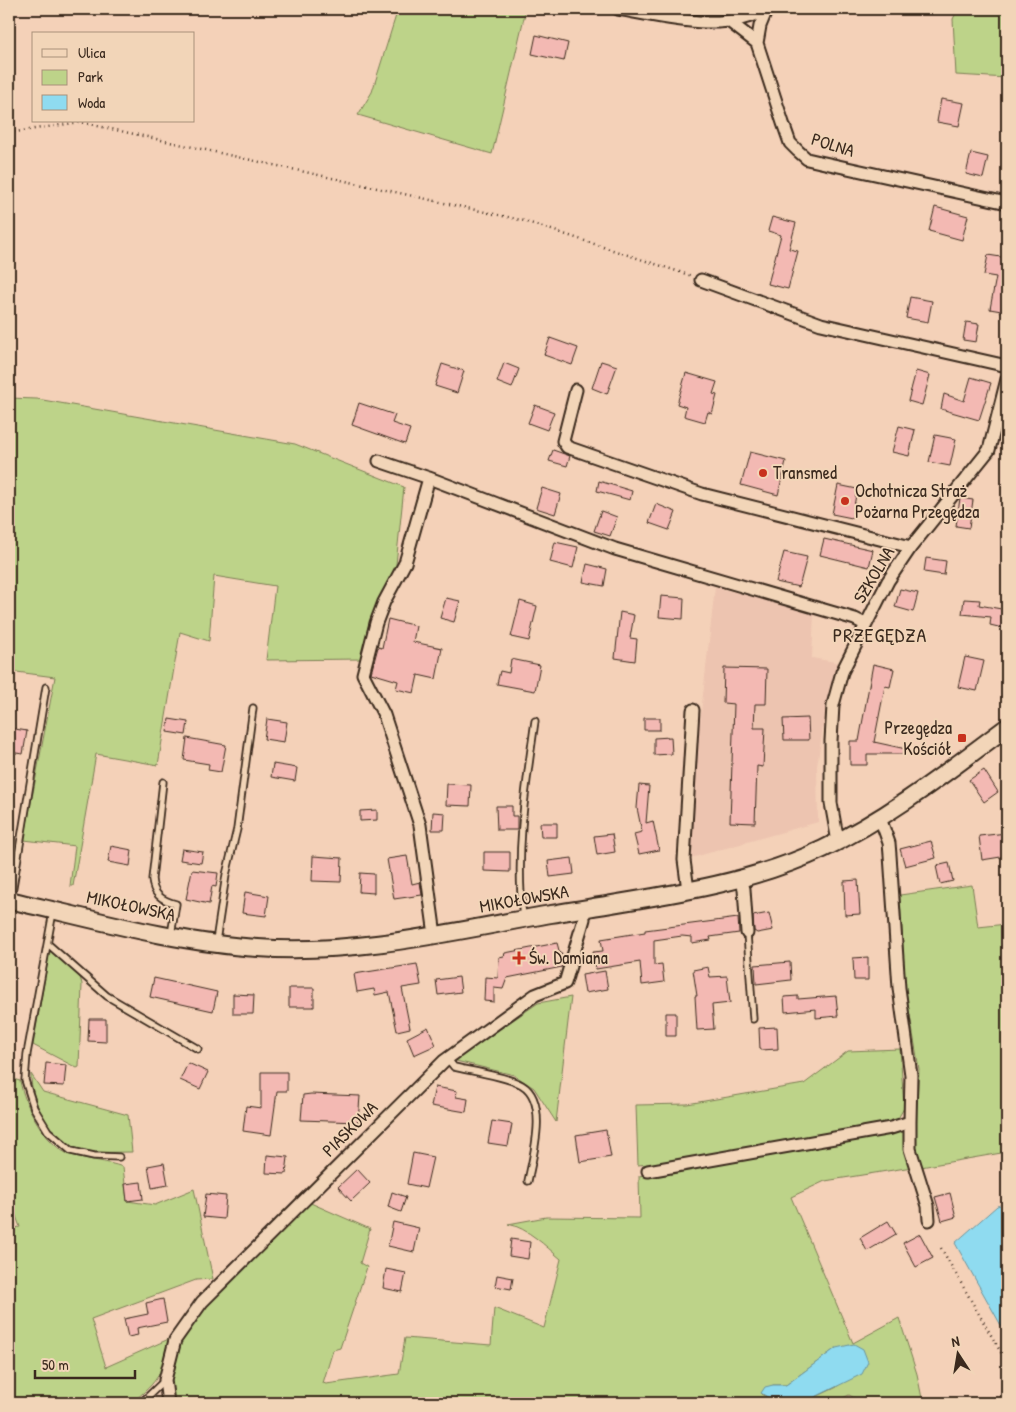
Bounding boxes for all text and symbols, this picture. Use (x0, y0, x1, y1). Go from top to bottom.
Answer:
legend (32, 32, 195, 122)
text: Ulica (78, 42, 105, 63)
text: Park (78, 66, 103, 87)
text: Woda (78, 92, 105, 113)
street label: POLNA (809, 126, 858, 163)
place label: Transmed (773, 460, 837, 485)
marker: Transmed (757, 467, 769, 479)
place label: Ochotnicza Straż Pożarna Przegędza (855, 478, 979, 524)
marker: Ochotnicza Straż Pożarna Przegędza (839, 495, 851, 507)
street label: SZKOLNA (847, 542, 900, 608)
district label: PRZEGĘDZA (833, 621, 927, 648)
place label: Przegędza Kościół (885, 715, 952, 761)
marker: Przegędza Kościół (956, 732, 968, 744)
street label: MIKOŁOWSKA (477, 878, 571, 919)
street label: MIKOŁOWSKA (84, 884, 178, 927)
place label: Św. Damiana (529, 945, 608, 970)
marker: Św. Damiana (513, 952, 525, 964)
street label: PIASKOWA (316, 1095, 383, 1162)
north arrow (934, 1330, 984, 1380)
text: N (950, 1331, 961, 1351)
scale bar (35, 1347, 135, 1379)
text: 50 m (42, 1354, 69, 1375)

